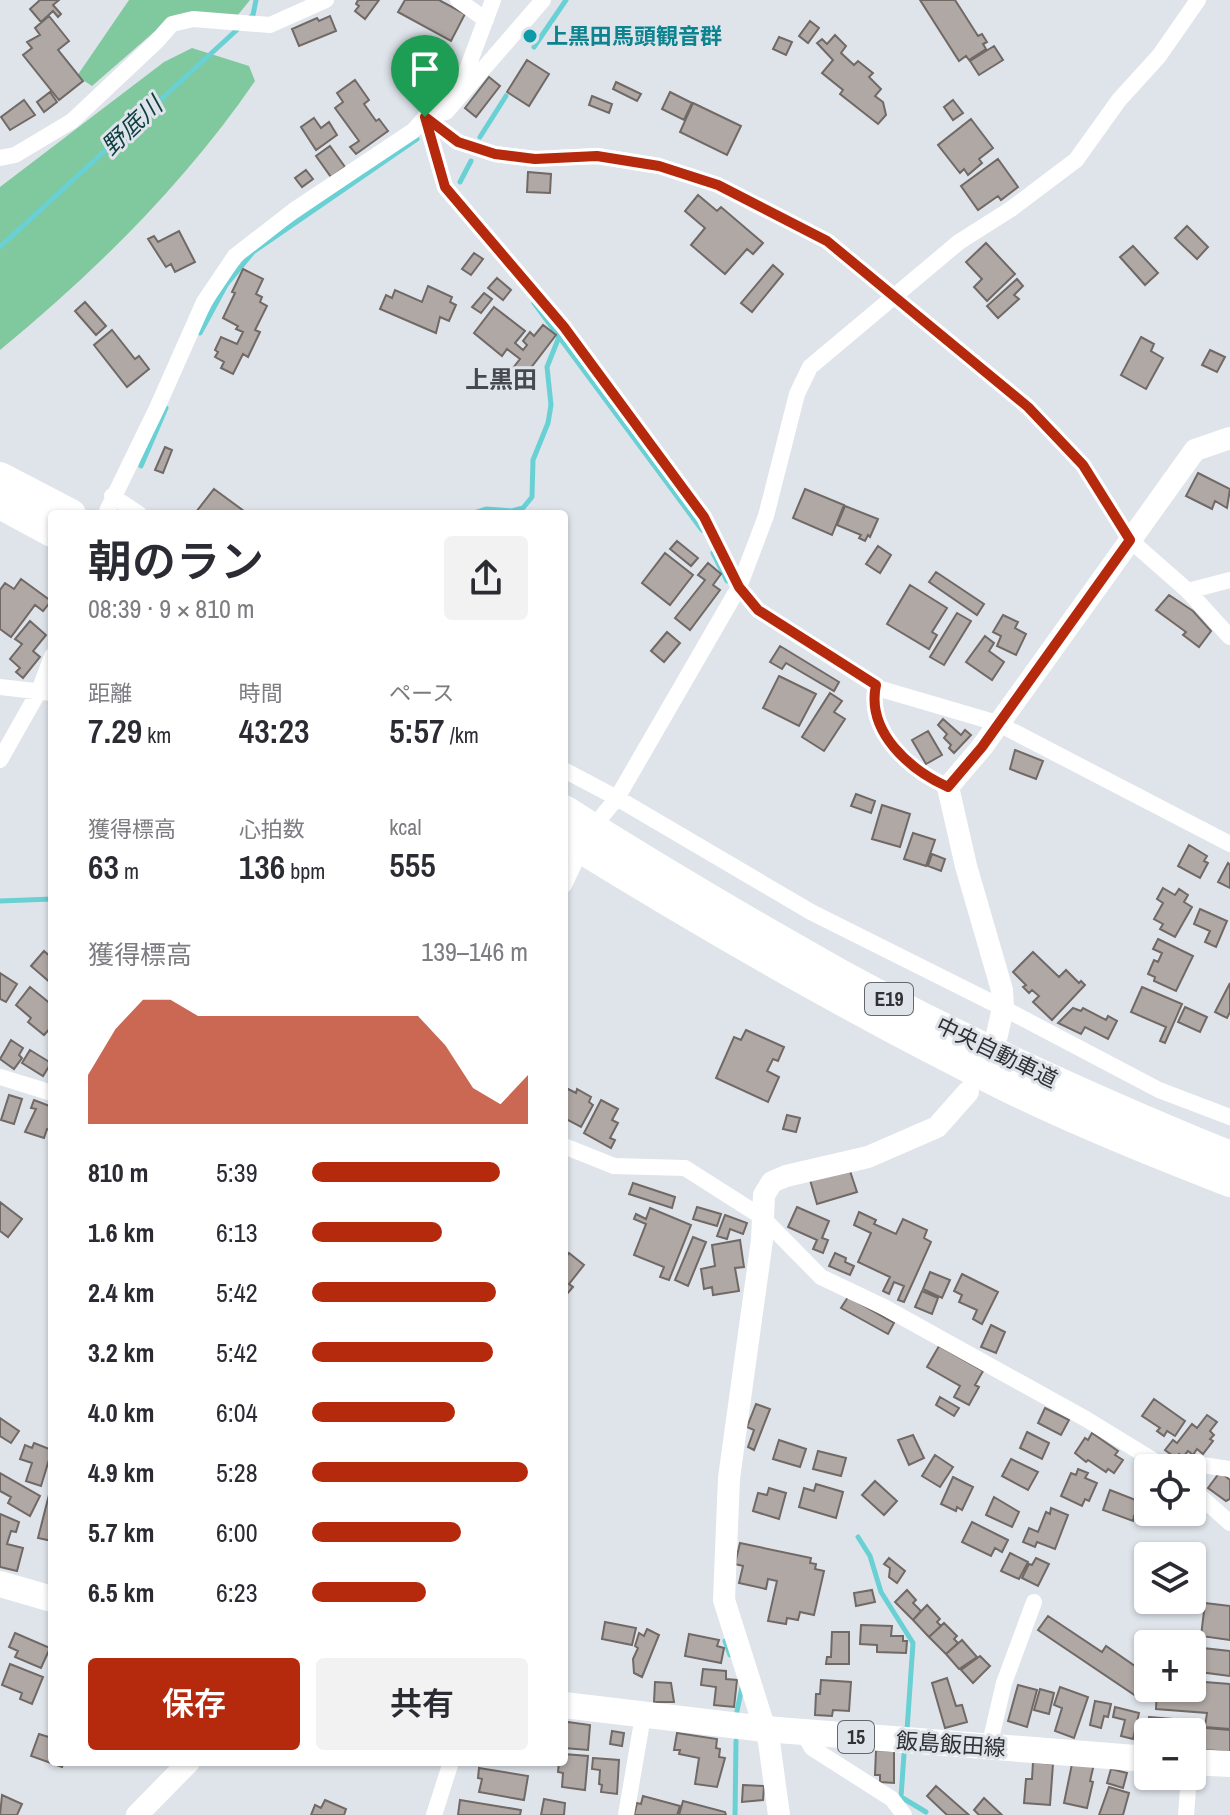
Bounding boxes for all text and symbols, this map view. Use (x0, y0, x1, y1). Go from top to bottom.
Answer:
place label: 上黒田馬頭観音群 (546, 21, 722, 51)
marker: 上黒田馬頭観音群 (521, 27, 539, 45)
pin (391, 35, 459, 117)
icon: arrive (403, 47, 447, 91)
water label: 野底川 (94, 87, 171, 162)
district label: 上黒田 (465, 363, 537, 395)
text: 朝のラン (88, 531, 264, 591)
button: share (444, 536, 528, 620)
text: 08:39 · 9 × 810 m (88, 591, 255, 626)
text: 距離 (88, 678, 132, 708)
text: 時間 (239, 678, 283, 708)
text: ペース (389, 678, 454, 708)
text: 7.29 (88, 708, 142, 754)
text: 43:23 (239, 708, 309, 754)
text: 5:57 (389, 708, 445, 754)
text: km (142, 720, 171, 750)
text: /km (445, 720, 479, 750)
text: kcal (389, 812, 421, 842)
text: 獲得標高 (88, 814, 176, 844)
text: 心拍数 (239, 814, 305, 844)
text: 555 (389, 842, 436, 888)
text: 63 (88, 844, 119, 890)
text: 136 (239, 844, 285, 890)
text: m (119, 856, 139, 886)
text: bpm (285, 856, 325, 886)
text: 139–146 m (421, 934, 528, 969)
text: 獲得標高 (88, 937, 192, 972)
road number: E19 (865, 983, 913, 1015)
street label: 中央自動車道 (931, 1010, 1063, 1094)
text: 810 m (88, 1155, 148, 1190)
text: 5:39 (216, 1155, 258, 1190)
text: 1.6 km (88, 1215, 154, 1250)
text: 6:13 (216, 1215, 258, 1250)
text: 2.4 km (88, 1275, 154, 1310)
text: 5:42 (216, 1275, 258, 1310)
text: 3.2 km (88, 1335, 154, 1370)
text: 5:42 (216, 1335, 258, 1370)
text: 4.0 km (88, 1395, 154, 1430)
text: 6:04 (216, 1395, 258, 1430)
map controls (1134, 1454, 1206, 1790)
button: locate (1134, 1454, 1206, 1526)
text: 4.9 km (88, 1455, 154, 1490)
text: 5:28 (216, 1455, 258, 1490)
text: 5.7 km (88, 1515, 154, 1550)
text: 6:00 (216, 1515, 258, 1550)
button: layers (1134, 1542, 1206, 1614)
text: 6.5 km (88, 1575, 154, 1610)
text: 6:23 (216, 1575, 258, 1610)
button: + (1134, 1630, 1206, 1702)
button: 保存 (88, 1658, 300, 1750)
button: 共有 (316, 1658, 528, 1750)
button: − (1134, 1718, 1206, 1790)
road number: 15 (838, 1721, 874, 1753)
street label: 飯島飯田線 (895, 1725, 1007, 1763)

